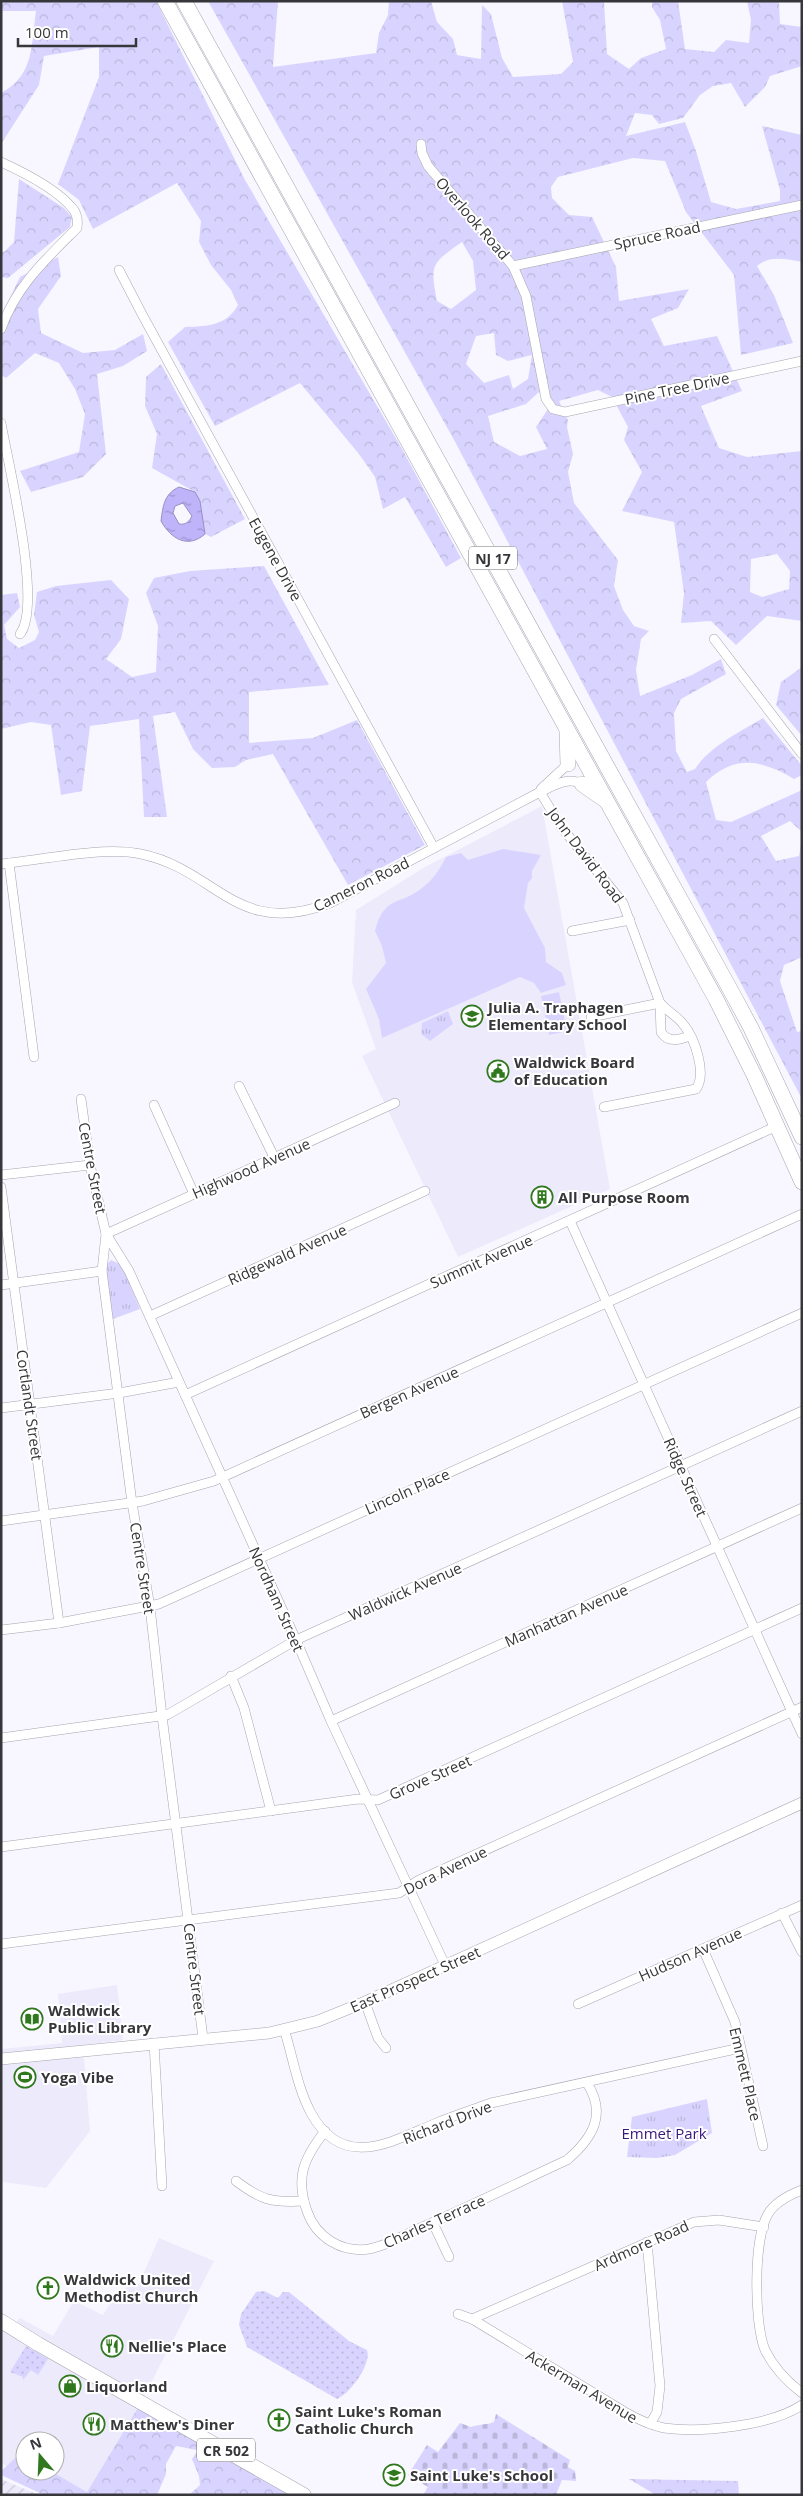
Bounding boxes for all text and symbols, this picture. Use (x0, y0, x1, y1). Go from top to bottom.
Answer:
scale bar (18, 15, 135, 47)
text: 100 m (25, 22, 69, 42)
street label: Overlook Road (432, 173, 514, 263)
street label: Spruce Road (612, 216, 702, 254)
street label: Pine Tree Drive (623, 367, 731, 409)
street label: Eugene Drive (245, 514, 307, 604)
road number: NJ 17 (469, 546, 517, 570)
street label: John David Road (542, 802, 629, 907)
street label: Cameron Road (310, 852, 412, 916)
place label: Julia A. Traphagen Elementary School (486, 997, 627, 1034)
school or university icon: Julia A. Traphagen Elementary School (460, 1004, 484, 1028)
place label: Waldwick Board of Education (514, 1052, 635, 1089)
public building icon: Waldwick Board of Education (486, 1059, 510, 1083)
street label: Centre Street (74, 1121, 112, 1215)
street label: Highwood Avenue (189, 1133, 313, 1203)
building icon: All Purpose Room (530, 1185, 554, 1209)
place label: All Purpose Room (558, 1187, 690, 1207)
street label: Ridgewald Avenue (225, 1219, 349, 1289)
street label: Summit Avenue (426, 1229, 536, 1293)
street label: Cortlandt Street (12, 1348, 48, 1462)
street label: Bergen Avenue (356, 1361, 462, 1423)
street label: Ridge Street (660, 1434, 712, 1520)
street label: Lincoln Place (362, 1463, 452, 1519)
street label: Centre Street (126, 1521, 160, 1615)
street label: Nordham Street (245, 1543, 309, 1655)
street label: Waldwick Avenue (345, 1557, 465, 1625)
street label: Manhattan Avenue (501, 1579, 631, 1651)
street label: Grove Street (386, 1750, 474, 1804)
street label: Dora Avenue (400, 1841, 490, 1899)
street label: Centre Street (179, 1922, 211, 2016)
street label: Hudson Avenue (635, 1922, 745, 1986)
street label: East Prospect Street (347, 1941, 483, 2017)
place label: Waldwick Public Library (48, 2000, 152, 2037)
library icon: Waldwick Public Library (20, 2007, 44, 2031)
street label: Emmett Place (725, 2025, 767, 2123)
sports icon: Yoga Vibe (13, 2065, 37, 2089)
place label: Yoga Vibe (41, 2067, 114, 2087)
street label: Richard Drive (400, 2096, 494, 2148)
park label: Emmet Park (621, 2123, 707, 2143)
street label: Charles Terrace (380, 2190, 488, 2252)
street label: Ardmore Road (590, 2215, 692, 2275)
place label: Waldwick United Methodist Church (64, 2269, 198, 2306)
church icon: Waldwick United Methodist Church (36, 2276, 60, 2300)
restaurant icon: Nellie's Place (100, 2334, 124, 2358)
place label: Nellie's Place (128, 2336, 227, 2356)
street label: Ackerman Avenue (523, 2345, 641, 2427)
shop icon: Liquorland (58, 2374, 82, 2398)
place label: Liquorland (86, 2376, 168, 2396)
place label: Saint Luke's Roman Catholic Church (295, 2401, 442, 2438)
church icon: Saint Luke's Roman Catholic Church (267, 2408, 291, 2432)
restaurant icon: Matthew's Diner (82, 2412, 106, 2436)
place label: Matthew's Diner (110, 2414, 235, 2434)
north arrow (15, 2431, 65, 2481)
text: N (27, 2432, 44, 2454)
road number: CR 502 (197, 2438, 255, 2462)
school or university icon: Saint Luke's School (382, 2463, 406, 2487)
place label: Saint Luke's School (410, 2465, 553, 2485)

